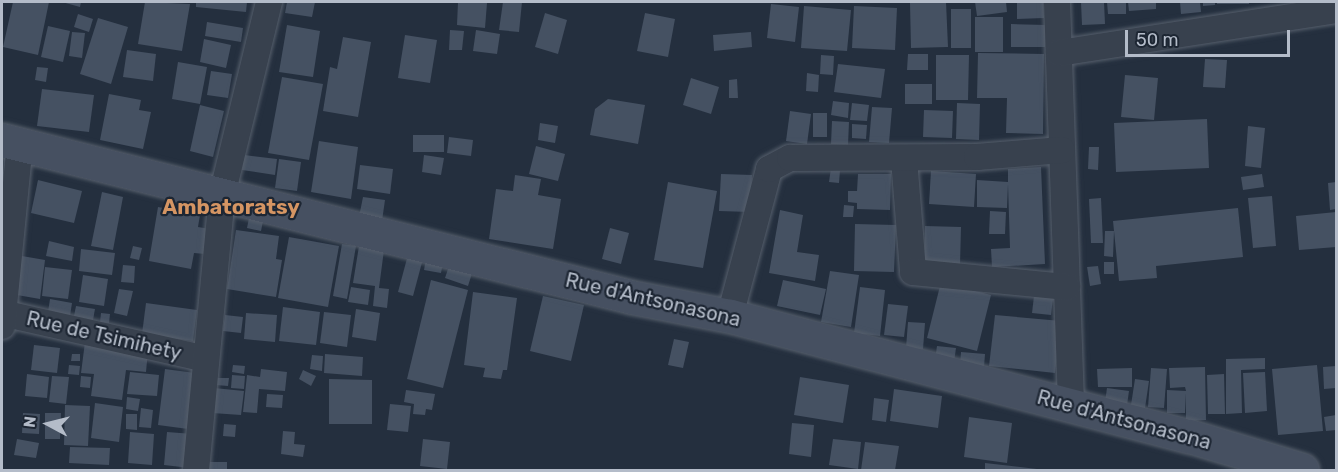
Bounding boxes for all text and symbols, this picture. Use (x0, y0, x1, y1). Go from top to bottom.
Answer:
scale bar (1128, 18, 1293, 56)
text: 50 m (1136, 29, 1179, 51)
district label: Ambatoratsy (162, 194, 300, 220)
street label: Rue d'Antsonasona (563, 268, 743, 332)
street label: Rue de Tsimihety (24, 306, 184, 366)
street label: Rue d'Antsonasona (1034, 385, 1214, 455)
north arrow (18, 394, 78, 454)
text: N (20, 415, 40, 429)

